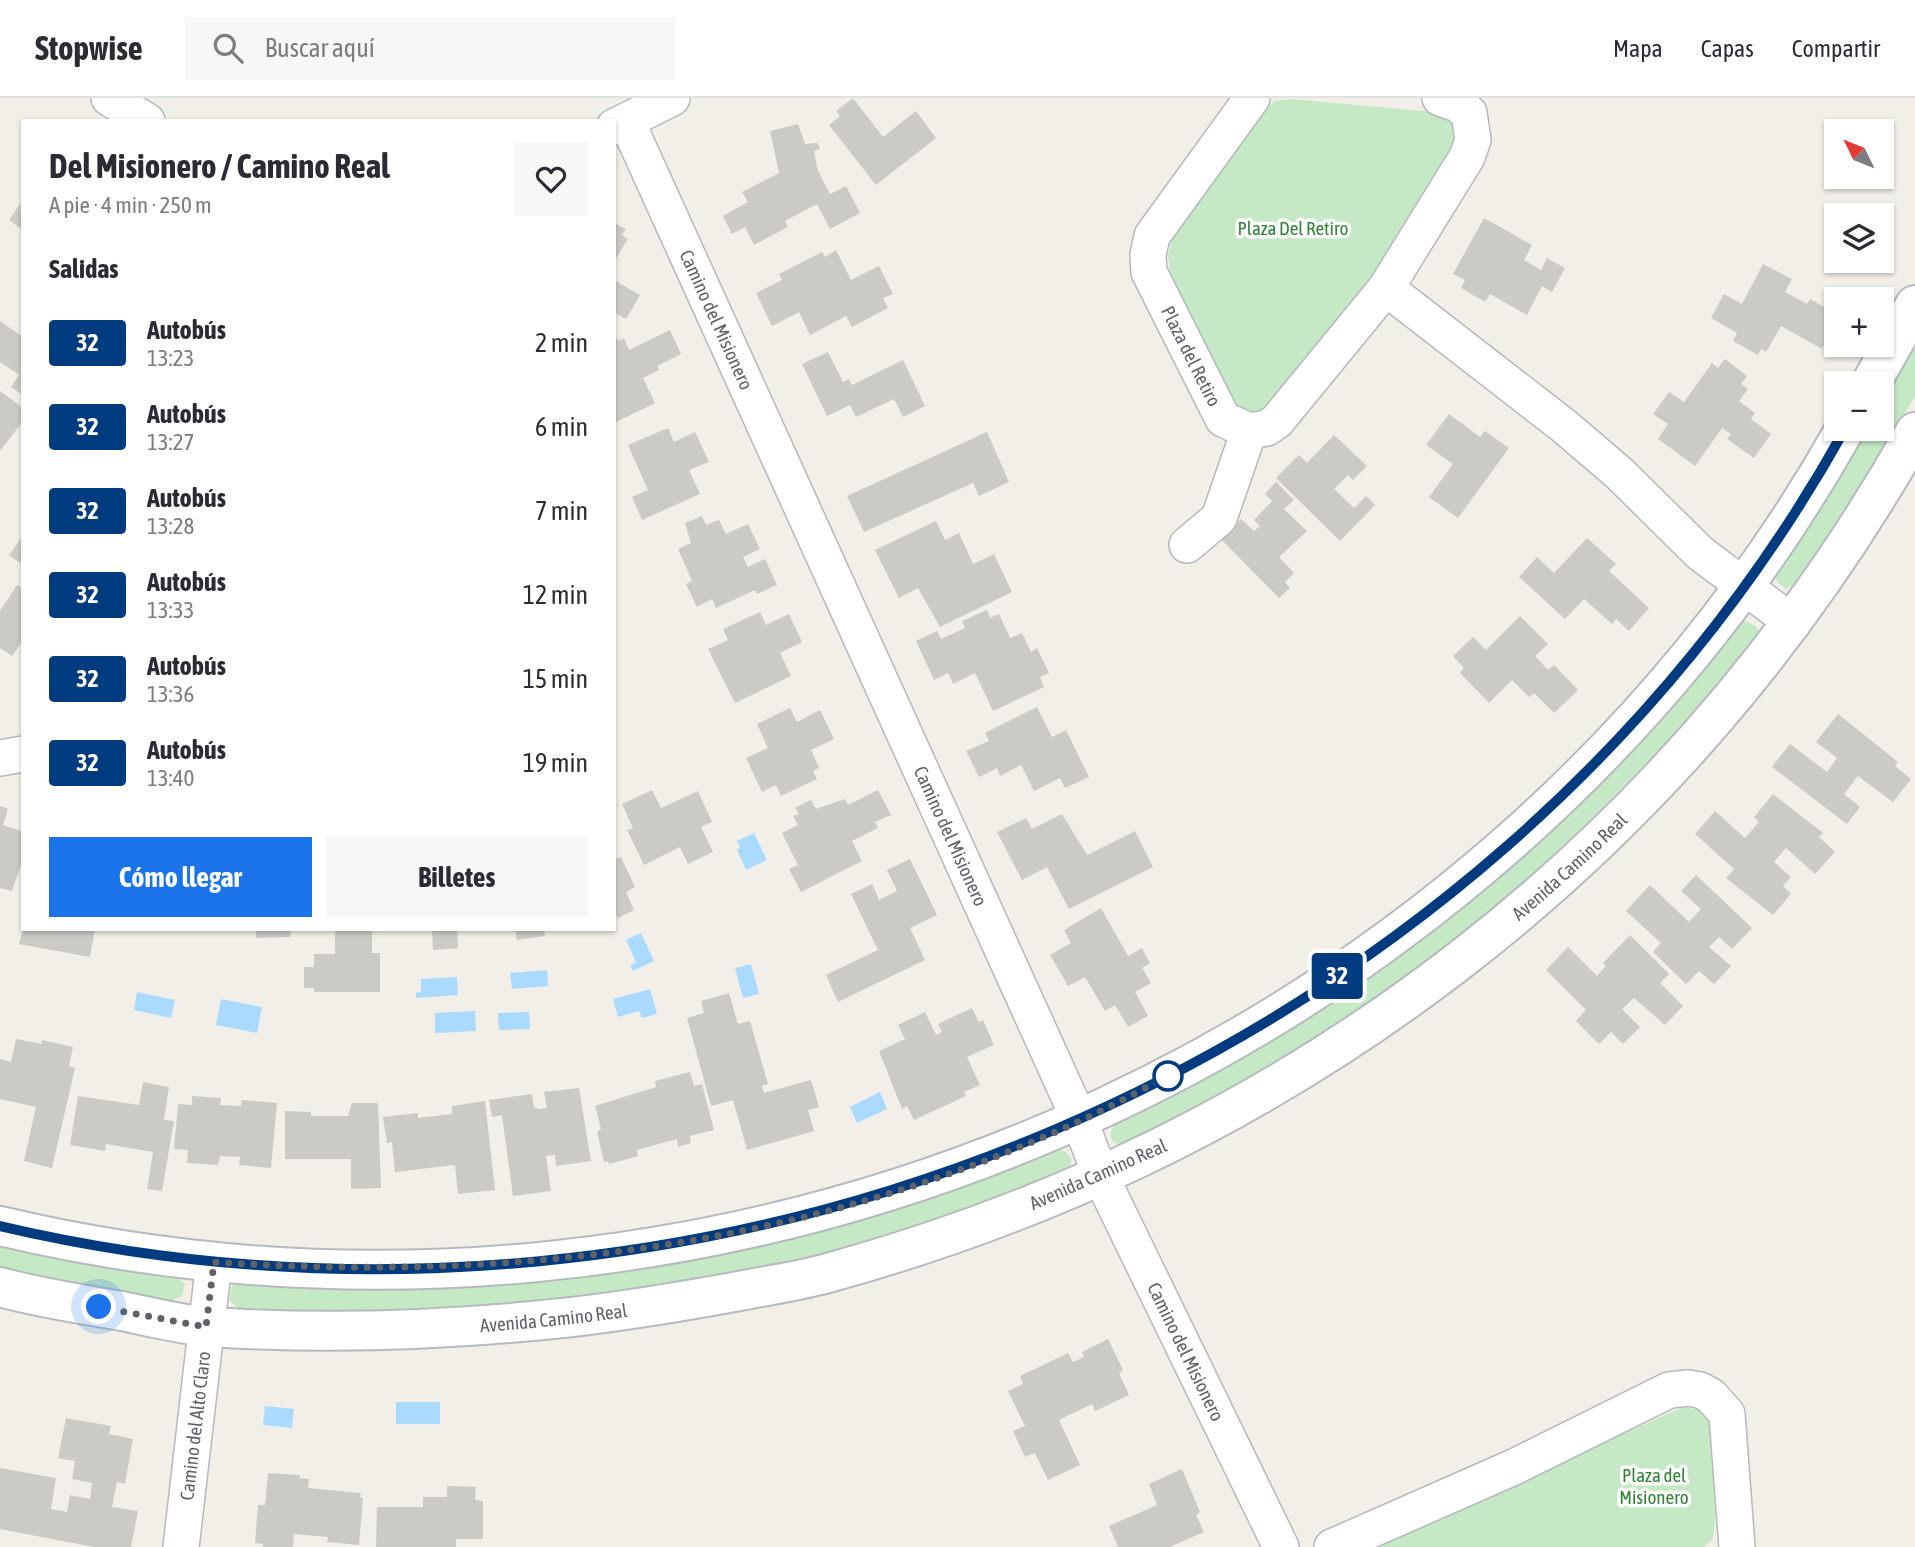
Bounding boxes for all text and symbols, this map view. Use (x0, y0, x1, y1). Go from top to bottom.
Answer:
search box (185, 17, 675, 80)
text: Stopwise (35, 29, 143, 67)
icon: search (209, 29, 247, 67)
text: Buscar aquí (265, 33, 375, 63)
text: Mapa (1613, 35, 1663, 62)
text: Capas (1701, 35, 1754, 62)
text: Compartir (1792, 35, 1880, 62)
north arrow (1824, 119, 1894, 189)
map controls (1824, 119, 1894, 441)
button: heart (514, 142, 588, 216)
text: Del Misionero / Camino Real (49, 147, 390, 185)
text: A pie · 4 min · 250 m (49, 192, 212, 218)
button: layers (1824, 203, 1894, 273)
park label: Plaza Del Retiro (1238, 217, 1348, 239)
street label: Camino del Misionero (675, 246, 758, 393)
text: Salidas (49, 254, 118, 284)
button: + (1824, 287, 1894, 357)
street label: Plaza del Retiro (1157, 302, 1226, 410)
text: Autobús (147, 315, 226, 345)
text: 2 min (535, 328, 588, 358)
text: 32 (76, 329, 99, 356)
text: 13:23 (147, 345, 194, 371)
button: − (1824, 371, 1894, 441)
text: Autobús (147, 399, 226, 429)
text: 6 min (535, 412, 588, 442)
text: 32 (76, 413, 99, 440)
text: 13:27 (147, 429, 194, 455)
text: Autobús (147, 483, 226, 513)
text: 7 min (535, 496, 588, 526)
text: 32 (76, 497, 99, 524)
text: 13:28 (147, 513, 194, 539)
text: Autobús (147, 567, 226, 597)
text: 12 min (523, 580, 588, 610)
text: 32 (76, 581, 99, 608)
text: 13:33 (147, 597, 194, 623)
text: Autobús (147, 651, 226, 681)
text: 15 min (523, 664, 588, 694)
text: 32 (76, 665, 99, 692)
text: 13:36 (147, 681, 194, 707)
text: Autobús (147, 735, 226, 765)
text: 19 min (523, 748, 588, 778)
text: 32 (76, 749, 99, 776)
street label: Camino del Misionero (910, 763, 992, 909)
text: 13:40 (147, 765, 194, 791)
street label: Avenida Camino Real (1507, 809, 1631, 925)
button: Cómo llegar (49, 837, 312, 917)
button: Billetes (326, 837, 588, 917)
line badge: 32 (1306, 953, 1368, 999)
text: 32 (1326, 962, 1348, 989)
unlabelled marker (1153, 1061, 1183, 1091)
street label: Avenida Camino Real (1026, 1134, 1170, 1214)
street label: Camino del Misionero (1143, 1279, 1229, 1425)
your location (81, 1289, 116, 1324)
street label: Avenida Camino Real (479, 1299, 629, 1336)
street label: Camino del Alto Claro (175, 1350, 215, 1501)
park label: Plaza del Misionero (1619, 1464, 1689, 1508)

